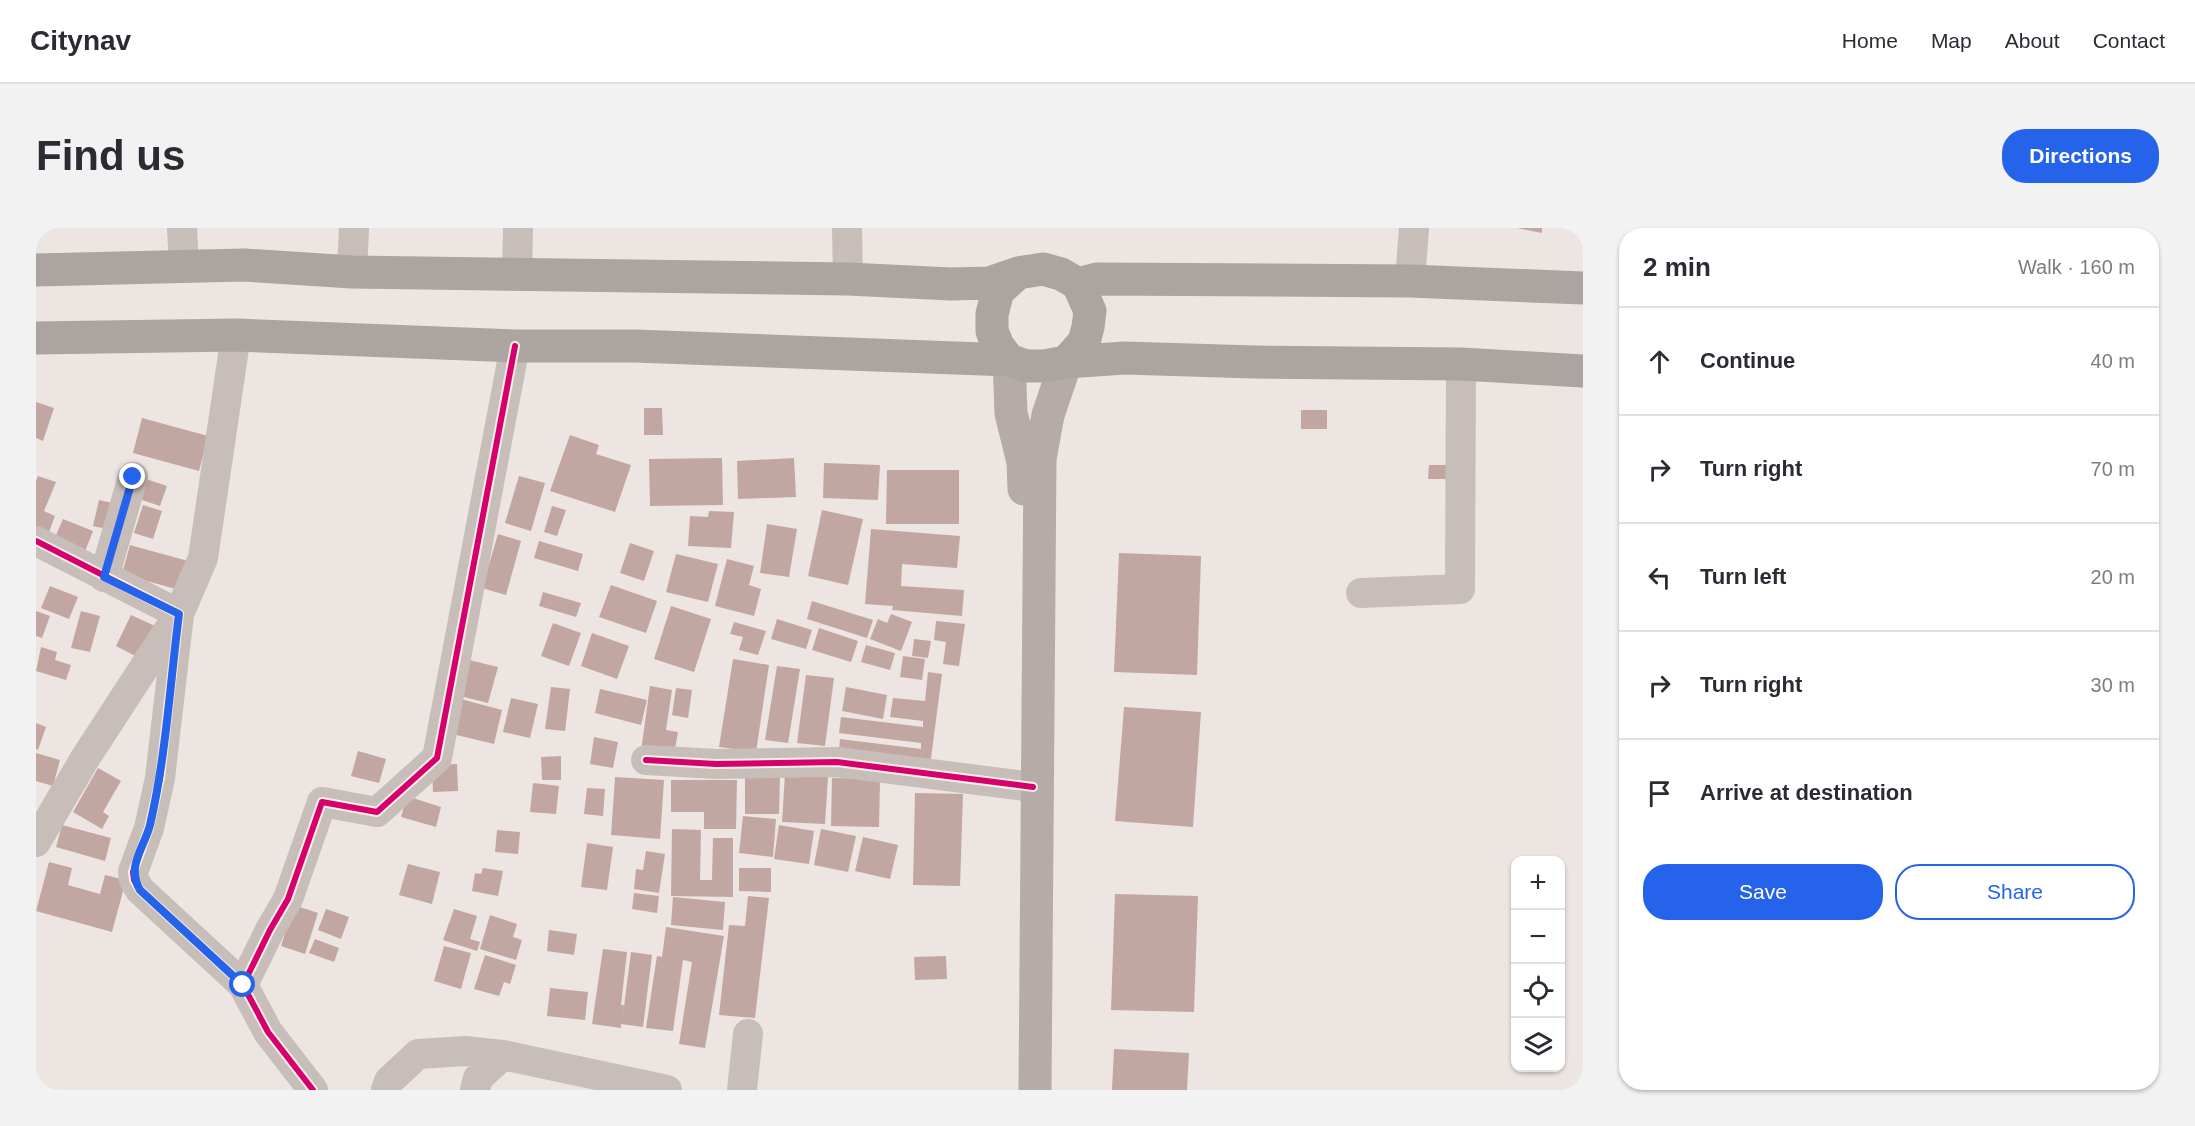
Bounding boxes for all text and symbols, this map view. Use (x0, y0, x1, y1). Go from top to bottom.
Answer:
text: Citynav (30, 25, 131, 56)
text: Home (1842, 29, 1898, 52)
text: Map (1931, 29, 1972, 52)
text: About (2005, 29, 2060, 52)
text: Contact (2093, 29, 2165, 52)
button: Directions (2002, 129, 2159, 183)
text: Find us (36, 132, 185, 179)
text: 2 min (1643, 252, 1711, 282)
text: Walk · 160 m (2018, 256, 2135, 278)
icon: ahead (1643, 345, 1676, 378)
text: Continue (1700, 348, 1795, 373)
text: 40 m (2091, 350, 2135, 372)
icon: right (1643, 453, 1676, 486)
text: Turn right (1700, 456, 1802, 481)
text: 70 m (2091, 458, 2135, 480)
route end (119, 463, 145, 489)
icon: left (1643, 561, 1676, 594)
text: Turn left (1700, 564, 1786, 589)
text: 20 m (2091, 566, 2135, 588)
icon: right (1643, 669, 1676, 702)
text: Turn right (1700, 672, 1802, 697)
text: 30 m (2091, 674, 2135, 696)
icon: arrive (1643, 777, 1676, 810)
text: Arrive at destination (1700, 780, 1913, 805)
map controls (1511, 856, 1565, 1072)
button: + (1511, 856, 1565, 910)
button: Save (1643, 864, 1883, 920)
button: Share (1895, 864, 2135, 920)
button: − (1511, 910, 1565, 964)
button: locate (1511, 964, 1565, 1018)
route start (229, 971, 255, 997)
button: layers (1511, 1018, 1565, 1072)

